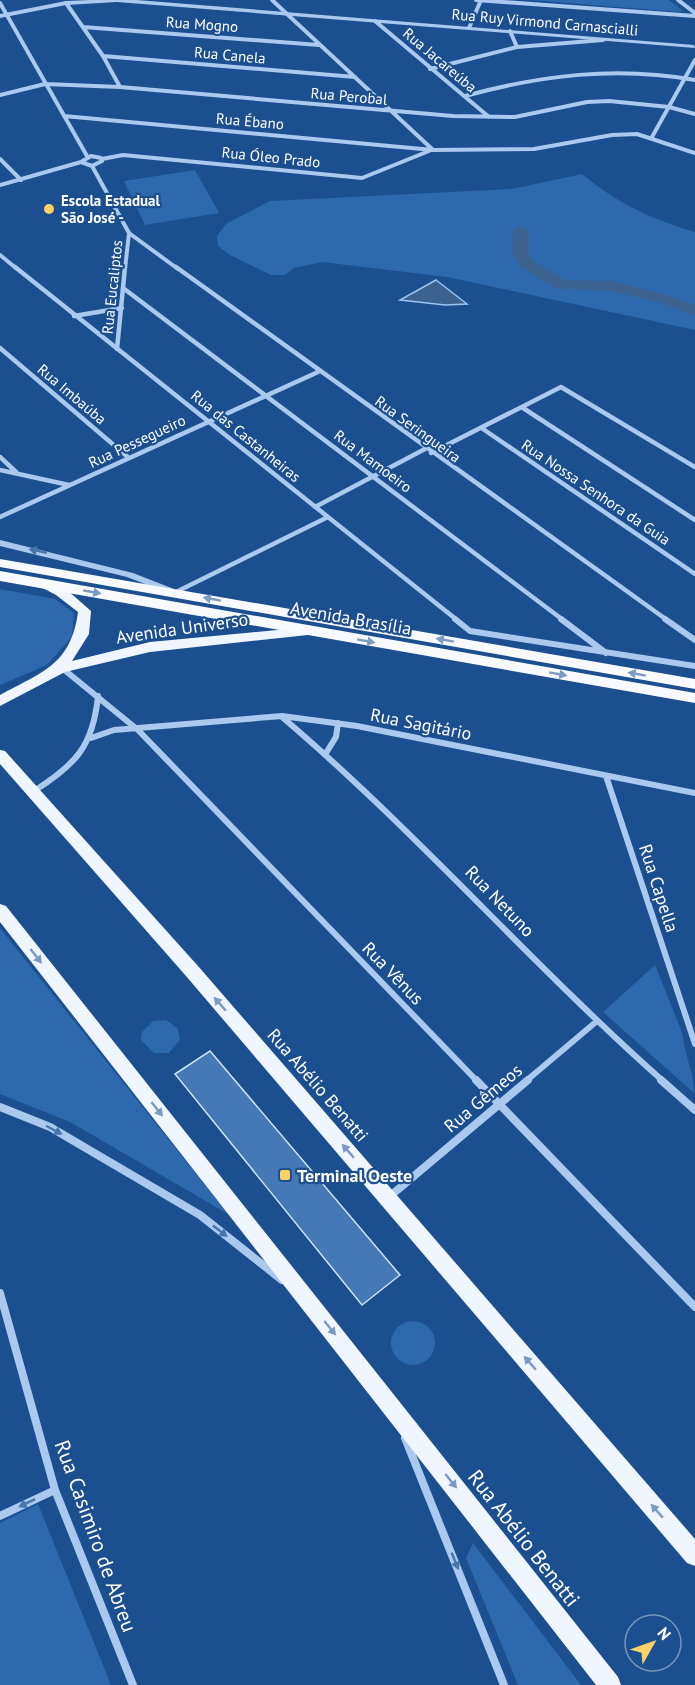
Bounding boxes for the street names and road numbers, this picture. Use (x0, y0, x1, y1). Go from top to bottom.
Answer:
street label: Rua Ruy Virmond Carnascialli (451, 4, 639, 40)
street label: Rua Mogno (165, 12, 239, 36)
street label: Rua Jacareúba (399, 24, 481, 96)
street label: Rua Canela (193, 42, 267, 68)
street label: Rua Perobal (310, 83, 389, 109)
street label: Rua Ébano (215, 109, 285, 133)
street label: Rua Óleo Prado (221, 142, 321, 172)
street label: Rua Eucaliptos (98, 239, 126, 335)
street label: Rua Imbaúba (34, 360, 110, 428)
street label: Rua das Castanheiras (187, 386, 305, 486)
street label: Rua Seringueira (371, 391, 465, 467)
street label: Rua Pessegueiro (86, 410, 188, 472)
street label: Rua Mamoeiro (330, 426, 416, 496)
street label: Rua Nossa Senhora da Guia (518, 435, 674, 549)
street label: Avenida Brasília (289, 596, 413, 640)
street label: Avenida Universo (115, 607, 249, 649)
street label: Rua Sagitário (368, 703, 474, 745)
street label: Rua Capella (634, 841, 684, 935)
street label: Rua Netuno (460, 860, 540, 942)
street label: Rua Vênus (357, 937, 429, 1009)
street label: Rua Abélio Benatti (262, 1024, 374, 1146)
street label: Rua Gêmeos (439, 1059, 527, 1137)
street label: Rua Casimiro de Abreu (49, 1436, 143, 1636)
street label: Rua Abélio Benatti (462, 1464, 586, 1612)

